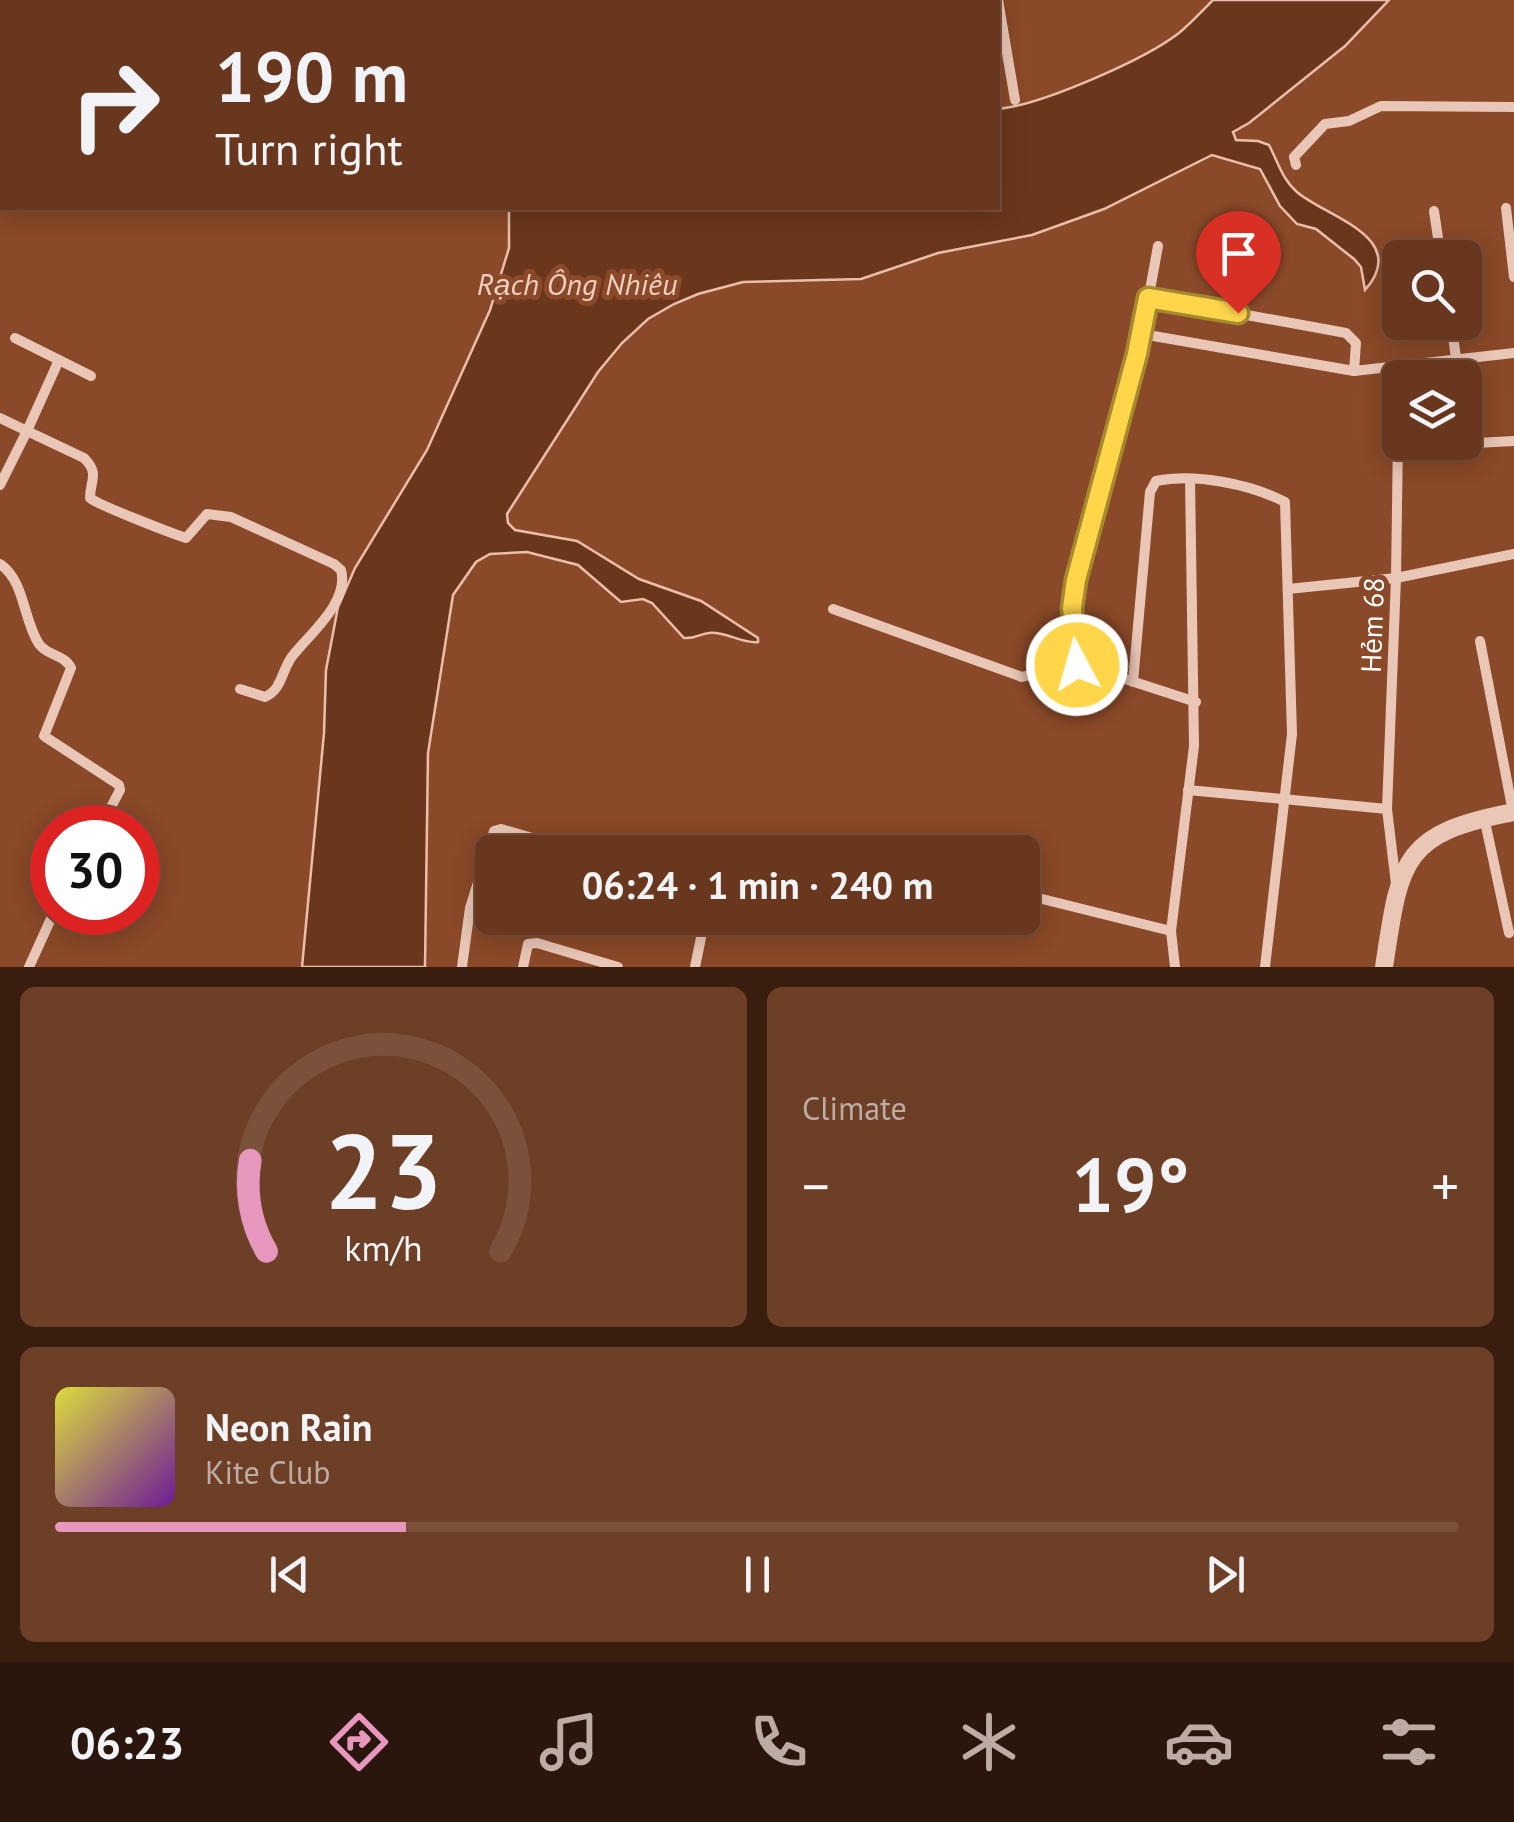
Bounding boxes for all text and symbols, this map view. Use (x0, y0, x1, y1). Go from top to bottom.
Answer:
text: 190 m (215, 31, 408, 121)
icon: right (50, 40, 180, 170)
text: Turn right (215, 119, 403, 177)
pin (1196, 211, 1281, 314)
icon: arrive (1211, 226, 1266, 281)
map controls (1382, 240, 1482, 460)
button: search (1382, 240, 1482, 340)
water label: Rạch Ông Nhiêu (477, 264, 677, 303)
button: layers (1382, 360, 1482, 460)
street label: Hẻm 68 (1352, 577, 1392, 673)
position arrow (1025, 613, 1129, 717)
speed limit sign: 30 (30, 805, 160, 935)
text: 06:24 · 1 min · 240 m (582, 860, 933, 909)
text: Climate (802, 1087, 907, 1129)
text: 23 (325, 1103, 442, 1238)
text: 19° (1072, 1136, 1189, 1233)
text: − (802, 1150, 830, 1221)
text: + (1431, 1150, 1459, 1221)
text: km/h (344, 1225, 423, 1271)
text: Neon Rain (205, 1402, 372, 1451)
text: Kite Club (205, 1451, 331, 1493)
icon: previous (262, 1547, 317, 1602)
icon: pause (730, 1547, 785, 1602)
icon: next (1198, 1547, 1253, 1602)
icon: directions (324, 1707, 394, 1777)
icon: music (534, 1707, 604, 1777)
icon: phone (744, 1707, 814, 1777)
icon: climate (954, 1707, 1024, 1777)
icon: car (1164, 1707, 1234, 1777)
icon: filters (1374, 1707, 1444, 1777)
text: 06:23 (70, 1713, 184, 1771)

